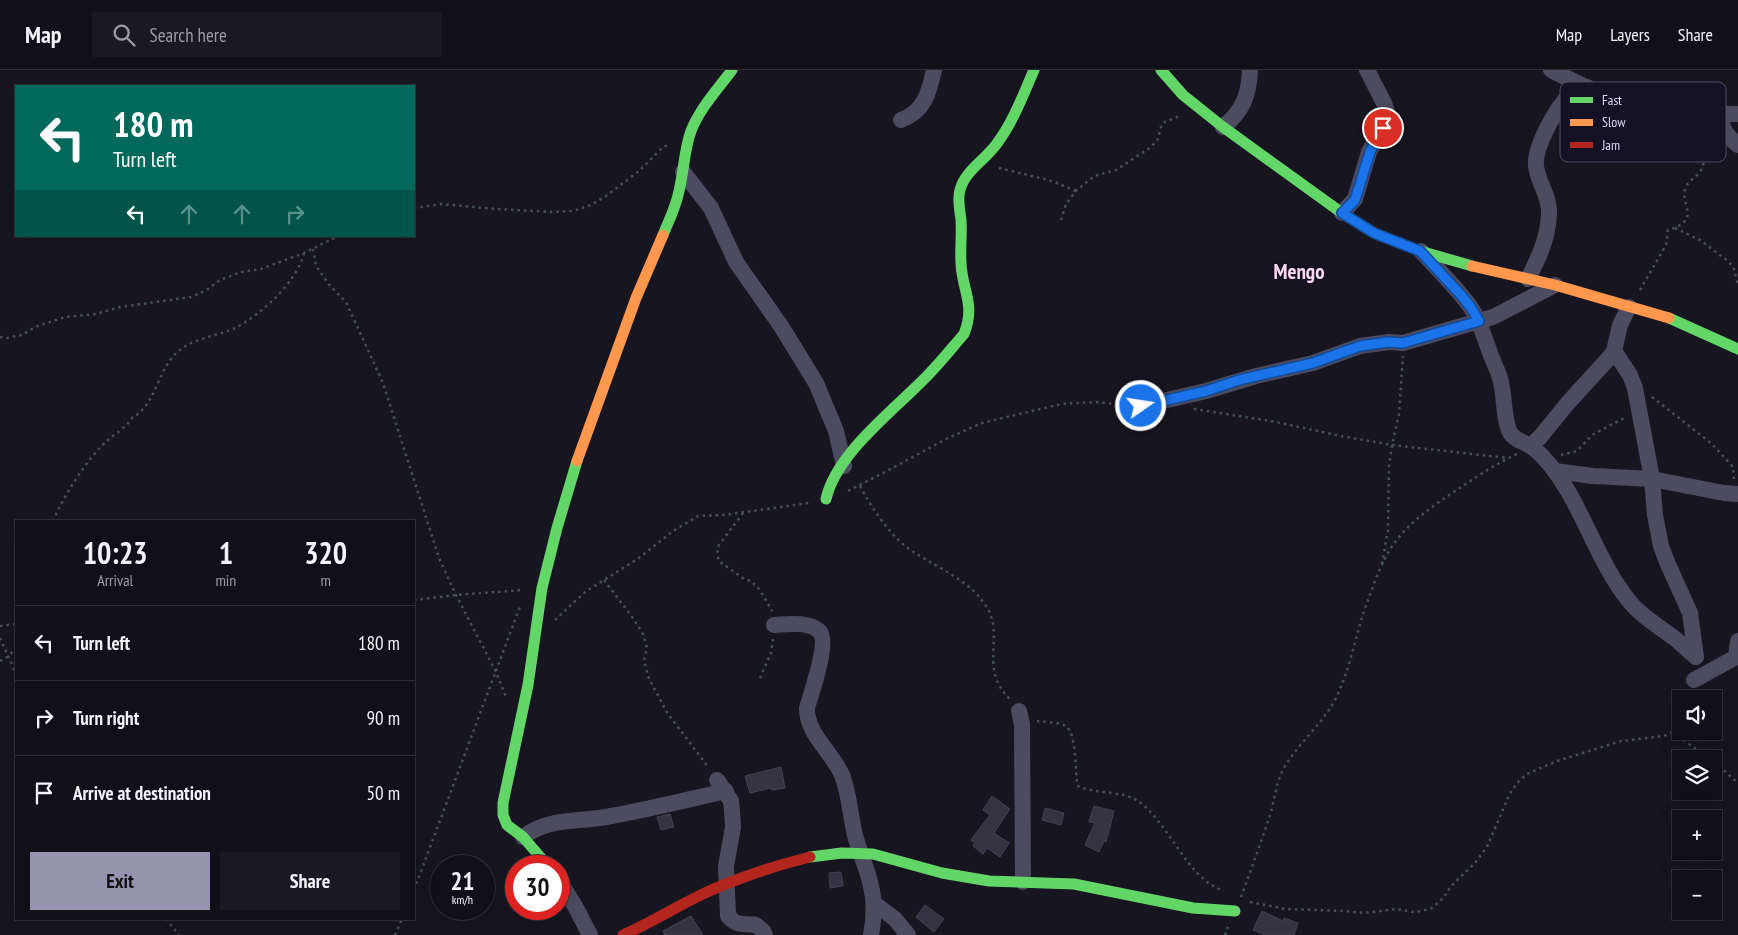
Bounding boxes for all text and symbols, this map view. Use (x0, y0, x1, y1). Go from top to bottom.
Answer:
search box (92, 12, 442, 57)
text: Map (25, 19, 62, 50)
icon: search (110, 21, 138, 49)
text: Search here (150, 23, 227, 47)
text: Map (1556, 23, 1582, 46)
text: Layers (1610, 23, 1650, 46)
text: Share (1678, 23, 1713, 46)
legend (1560, 82, 1726, 162)
text: Fast (1602, 91, 1622, 109)
text: 180 m (113, 101, 194, 147)
icon: left (30, 105, 95, 170)
pin (1362, 107, 1404, 149)
text: Slow (1602, 113, 1626, 131)
icon: arrive (1369, 114, 1397, 142)
text: Jam (1601, 136, 1620, 154)
text: Turn left (113, 145, 177, 173)
icon: left (122, 200, 150, 228)
icon: ahead (175, 200, 203, 228)
icon: ahead (228, 200, 256, 228)
icon: right (281, 200, 309, 228)
district label: Mengo (1273, 258, 1325, 285)
position arrow (1114, 379, 1166, 431)
text: 10:23 (83, 533, 148, 572)
text: 1 (219, 533, 233, 572)
text: 320 (304, 533, 347, 572)
text: Arrival (97, 570, 133, 590)
text: min (215, 570, 236, 590)
text: m (320, 570, 331, 590)
icon: left (30, 629, 58, 657)
text: Turn left (73, 631, 130, 655)
text: 180 m (358, 631, 400, 655)
map controls (1672, 690, 1722, 920)
button: sound (1672, 690, 1722, 740)
icon: right (30, 704, 58, 732)
text: Turn right (73, 706, 139, 730)
text: 90 m (367, 706, 400, 730)
button: layers (1672, 750, 1722, 800)
icon: arrive (30, 779, 58, 807)
text: Arrive at destination (73, 781, 211, 805)
text: 50 m (367, 781, 400, 805)
button: + (1672, 810, 1722, 860)
button: Exit (30, 852, 210, 910)
button: Share (220, 852, 400, 910)
speed limit sign: 30 (505, 855, 570, 920)
text: 21 (451, 865, 474, 897)
button: − (1672, 870, 1722, 920)
text: km/h (452, 892, 473, 907)

